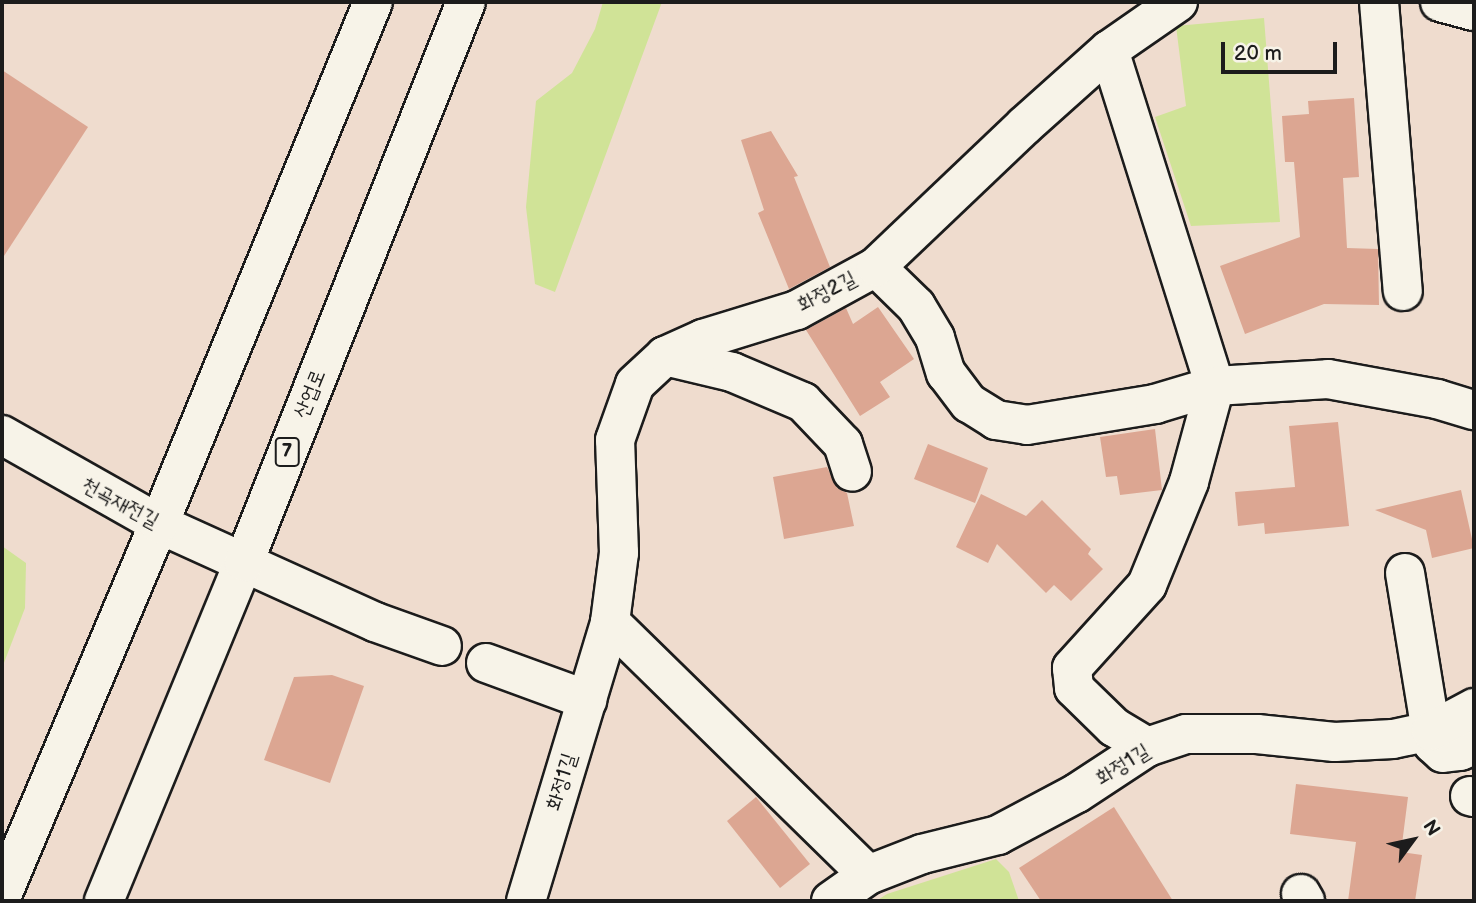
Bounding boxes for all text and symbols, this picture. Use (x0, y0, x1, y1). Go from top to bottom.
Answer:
scale bar (1224, 28, 1340, 72)
text: 20 m (1234, 41, 1282, 66)
street label: 화정2길 (793, 266, 861, 318)
street label: 산업로 (289, 366, 331, 422)
road number: 7 (275, 436, 299, 467)
street label: 천곡재전길 (77, 472, 163, 534)
street label: 화정1길 (1091, 739, 1155, 791)
street label: 화정1길 (541, 750, 583, 814)
north arrow (1378, 805, 1448, 875)
text: N (1417, 816, 1445, 841)

